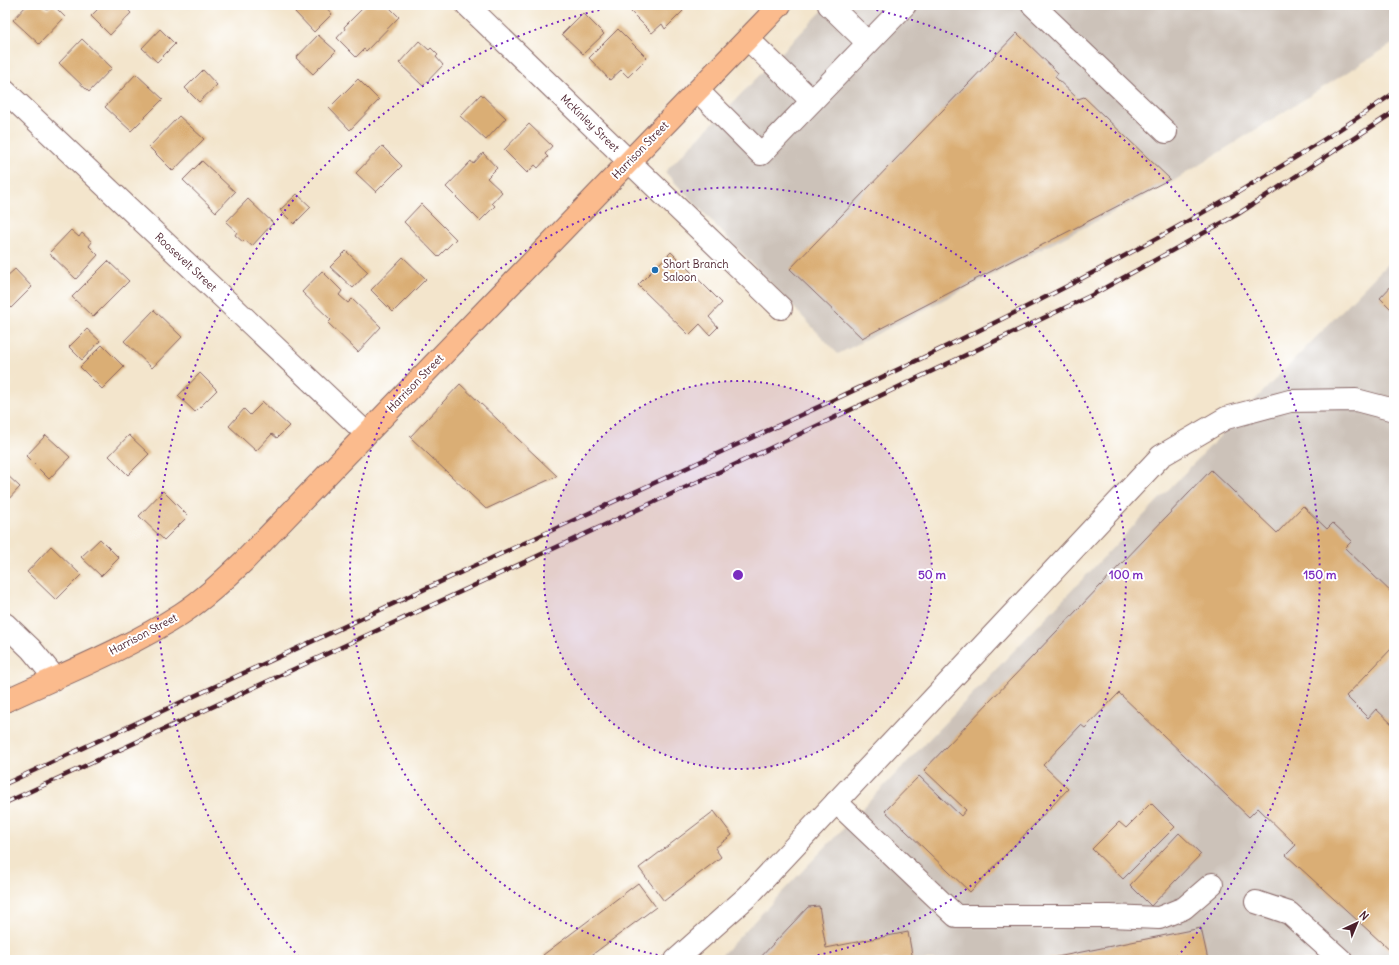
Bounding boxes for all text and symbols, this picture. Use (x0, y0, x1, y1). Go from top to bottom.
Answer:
street label: McKinley Street (558, 91, 623, 155)
street label: Harrison Street (609, 118, 671, 182)
street label: Roosevelt Street (152, 230, 220, 294)
place label: Short Branch Saloon (663, 257, 729, 284)
marker: Short Branch Saloon (650, 265, 660, 275)
street label: Harrison Street (384, 351, 446, 415)
text: 50 m (918, 567, 947, 582)
text: 100 m (1109, 567, 1143, 582)
text: 150 m (1304, 567, 1337, 582)
centre of rings (731, 568, 745, 582)
street label: Harrison Street (107, 610, 180, 658)
north arrow (1337, 903, 1377, 943)
text: N (1356, 908, 1372, 923)

